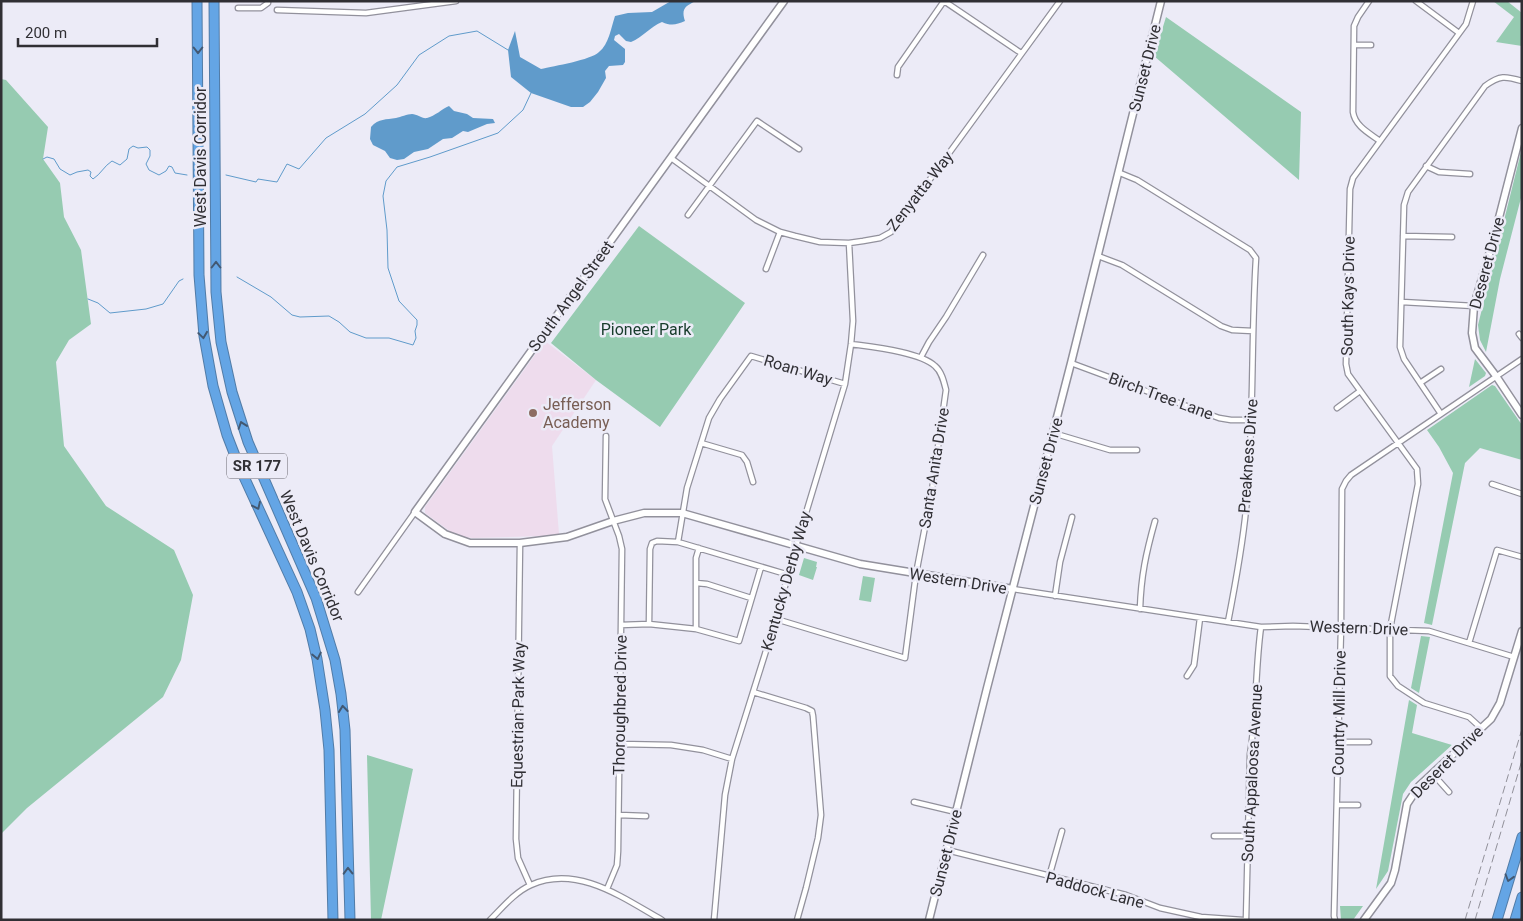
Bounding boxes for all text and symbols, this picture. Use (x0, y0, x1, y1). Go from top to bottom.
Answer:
scale bar (18, 15, 156, 47)
street label: Sunset Drive (1125, 23, 1165, 113)
text: 200 m (25, 24, 67, 42)
one-way arrow (193, 46, 203, 54)
street label: West Davis Corridor (191, 86, 210, 227)
street label: Zenyatta Way (883, 147, 957, 235)
street label: Deseret Drive (1466, 215, 1508, 311)
street label: South Kays Drive (1337, 236, 1359, 356)
street label: South Angel Street (524, 237, 618, 355)
one-way arrow (211, 261, 221, 269)
park label: Pioneer Park (601, 320, 692, 339)
one-way arrow (198, 330, 208, 339)
street label: Roan Way (761, 351, 835, 390)
street label: Birch Tree Lane (1106, 368, 1216, 424)
place label: Jefferson Academy (543, 395, 611, 432)
street label: Preakness Drive (1235, 398, 1261, 514)
street label: Santa Anita Drive (915, 406, 953, 530)
marker: Jefferson Academy (527, 407, 539, 419)
street label: Sunset Drive (1025, 416, 1067, 506)
one-way arrow (238, 421, 248, 430)
road number: SR 177 (227, 454, 287, 478)
street label: West Davis Corridor (276, 488, 348, 625)
one-way arrow (251, 501, 261, 510)
street label: Kentucky Derby Way (757, 509, 815, 653)
street label: Western Drive (908, 564, 1008, 598)
street label: Western Drive (1309, 617, 1409, 639)
street label: Thoroughbred Drive (609, 635, 631, 775)
street label: Equestrian Park Way (507, 641, 529, 788)
street label: Country Mill Drive (1328, 650, 1350, 776)
one-way arrow (311, 652, 322, 661)
street label: South Appaloosa Avenue (1238, 684, 1266, 862)
one-way arrow (338, 704, 349, 712)
street label: Deseret Drive (1407, 722, 1487, 802)
street label: Sunset Drive (926, 808, 966, 898)
one-way arrow (343, 867, 354, 875)
street label: Paddock Lane (1044, 868, 1146, 912)
one-way arrow (1505, 874, 1515, 882)

